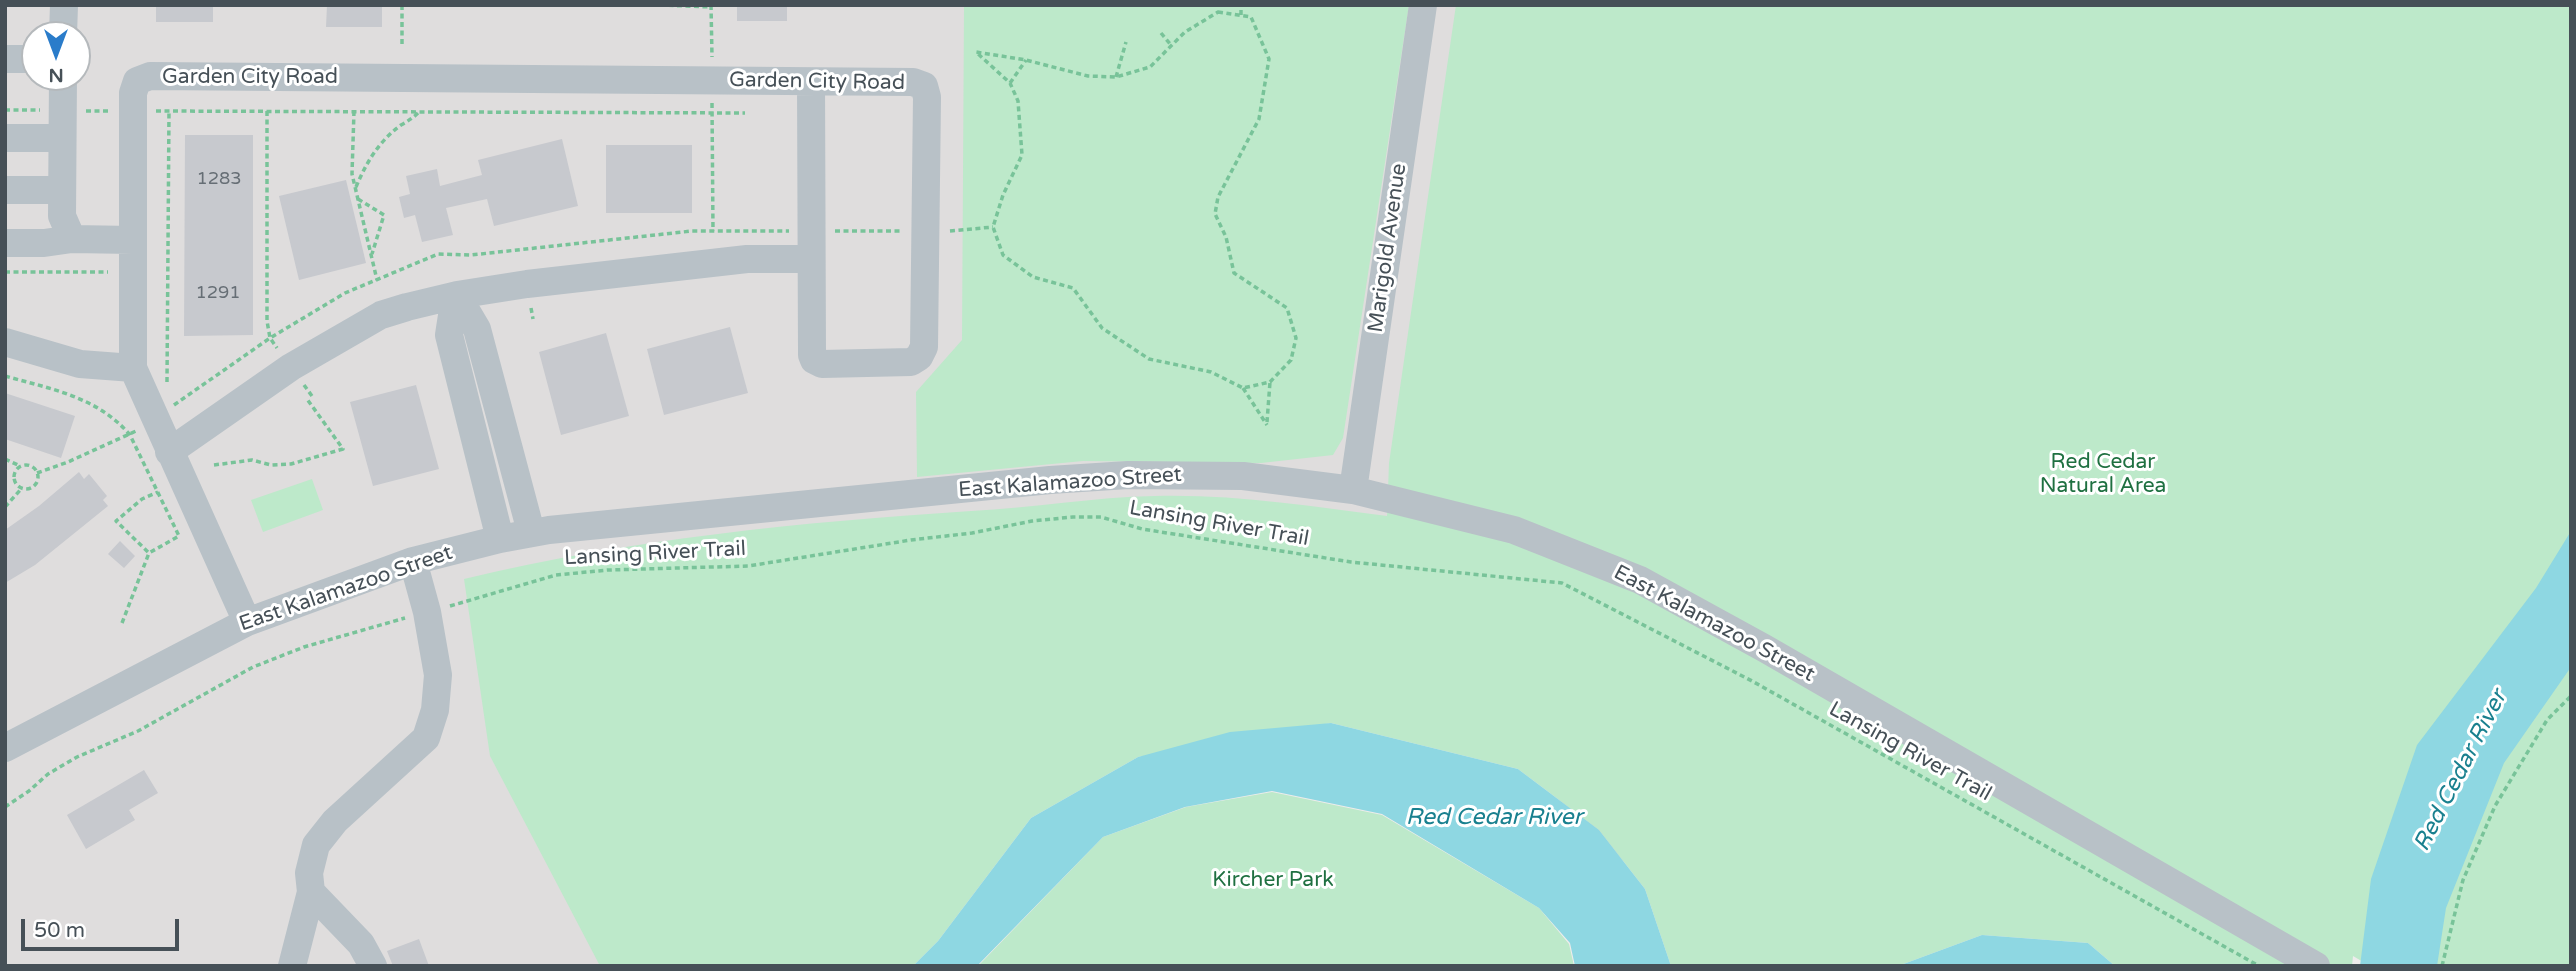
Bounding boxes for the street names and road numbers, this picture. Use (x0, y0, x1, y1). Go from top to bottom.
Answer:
street label: Garden City Road (162, 64, 338, 90)
street label: Garden City Road (729, 68, 905, 96)
street label: Marigold Avenue (1364, 162, 1412, 334)
street label: East Kalamazoo Street (957, 463, 1183, 503)
street label: Lansing River Trail (1127, 496, 1311, 552)
street label: Lansing River Trail (564, 537, 746, 571)
street label: East Kalamazoo Street (236, 541, 456, 637)
street label: East Kalamazoo Street (1609, 560, 1819, 688)
street label: Lansing River Trail (1824, 697, 1996, 807)

